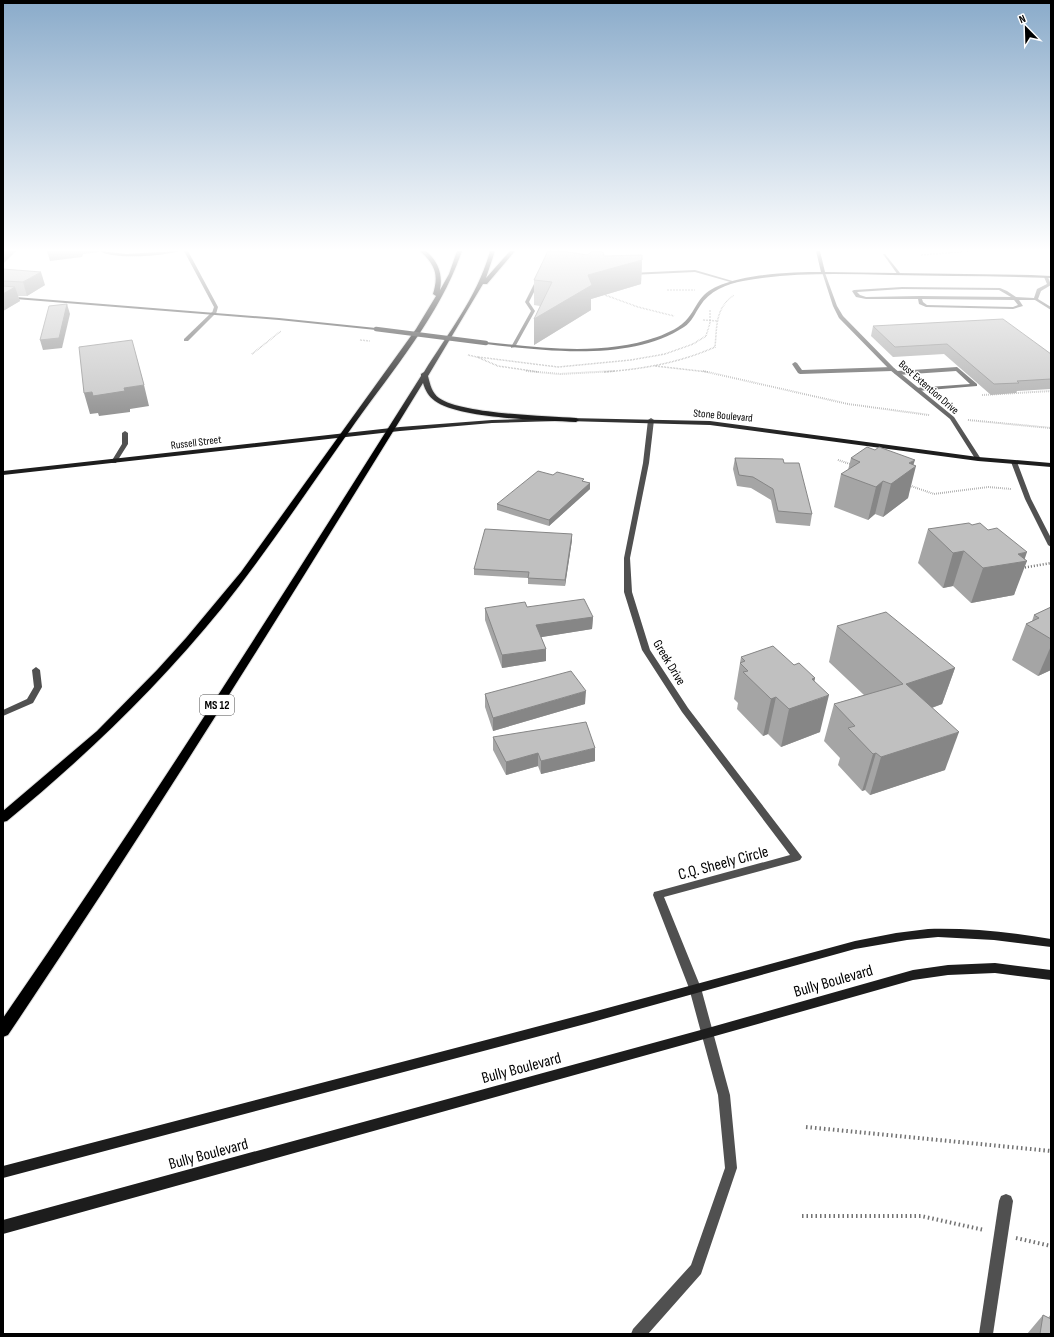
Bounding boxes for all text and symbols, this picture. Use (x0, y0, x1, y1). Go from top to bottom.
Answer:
north arrow (1006, 8, 1046, 48)
text: N (1017, 12, 1028, 26)
street label: Bost Extention Drive (896, 358, 961, 417)
street label: Stone Boulevard (693, 406, 754, 425)
street label: Russell Street (170, 433, 223, 452)
street label: Greek Drive (649, 637, 689, 688)
road number: MS 12 (200, 695, 234, 715)
street label: C.Q. Sheely Circle (676, 842, 771, 885)
street label: Bully Boulevard (792, 961, 875, 1002)
street label: Bully Boulevard (480, 1049, 563, 1088)
street label: Bully Boulevard (167, 1135, 250, 1174)

